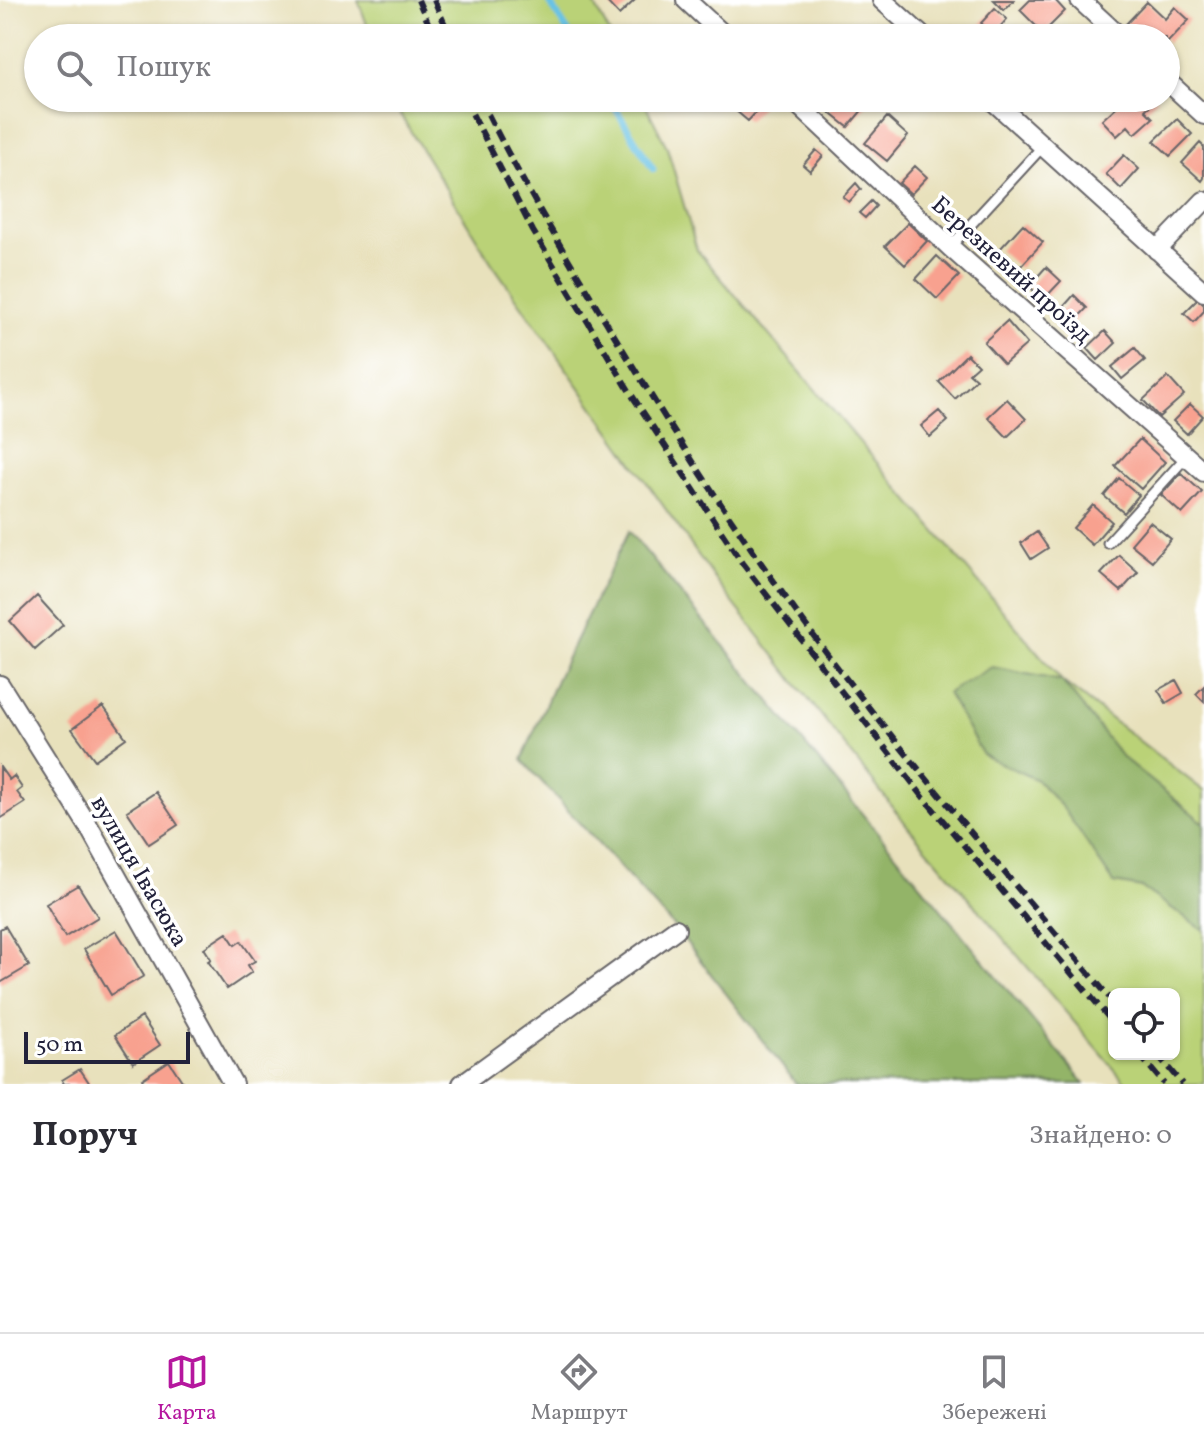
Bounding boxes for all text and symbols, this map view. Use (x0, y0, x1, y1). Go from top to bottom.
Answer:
search box (24, 24, 1180, 112)
icon: search (52, 46, 96, 90)
text: Пошук (116, 47, 211, 89)
street label: Березневий проїзд (923, 189, 1099, 352)
street label: вулиця Івасюка (81, 790, 195, 954)
map controls (1108, 988, 1180, 1060)
button: locate (1108, 988, 1180, 1060)
scale bar (24, 1028, 190, 1064)
text: 50 m (36, 1030, 83, 1061)
text: Поруч (32, 1113, 138, 1160)
text: Знайдено: 0 (1029, 1118, 1172, 1154)
tab: Карта (157, 1350, 217, 1429)
tab: Маршрут (531, 1350, 628, 1429)
tab: Збережені (942, 1350, 1047, 1429)

